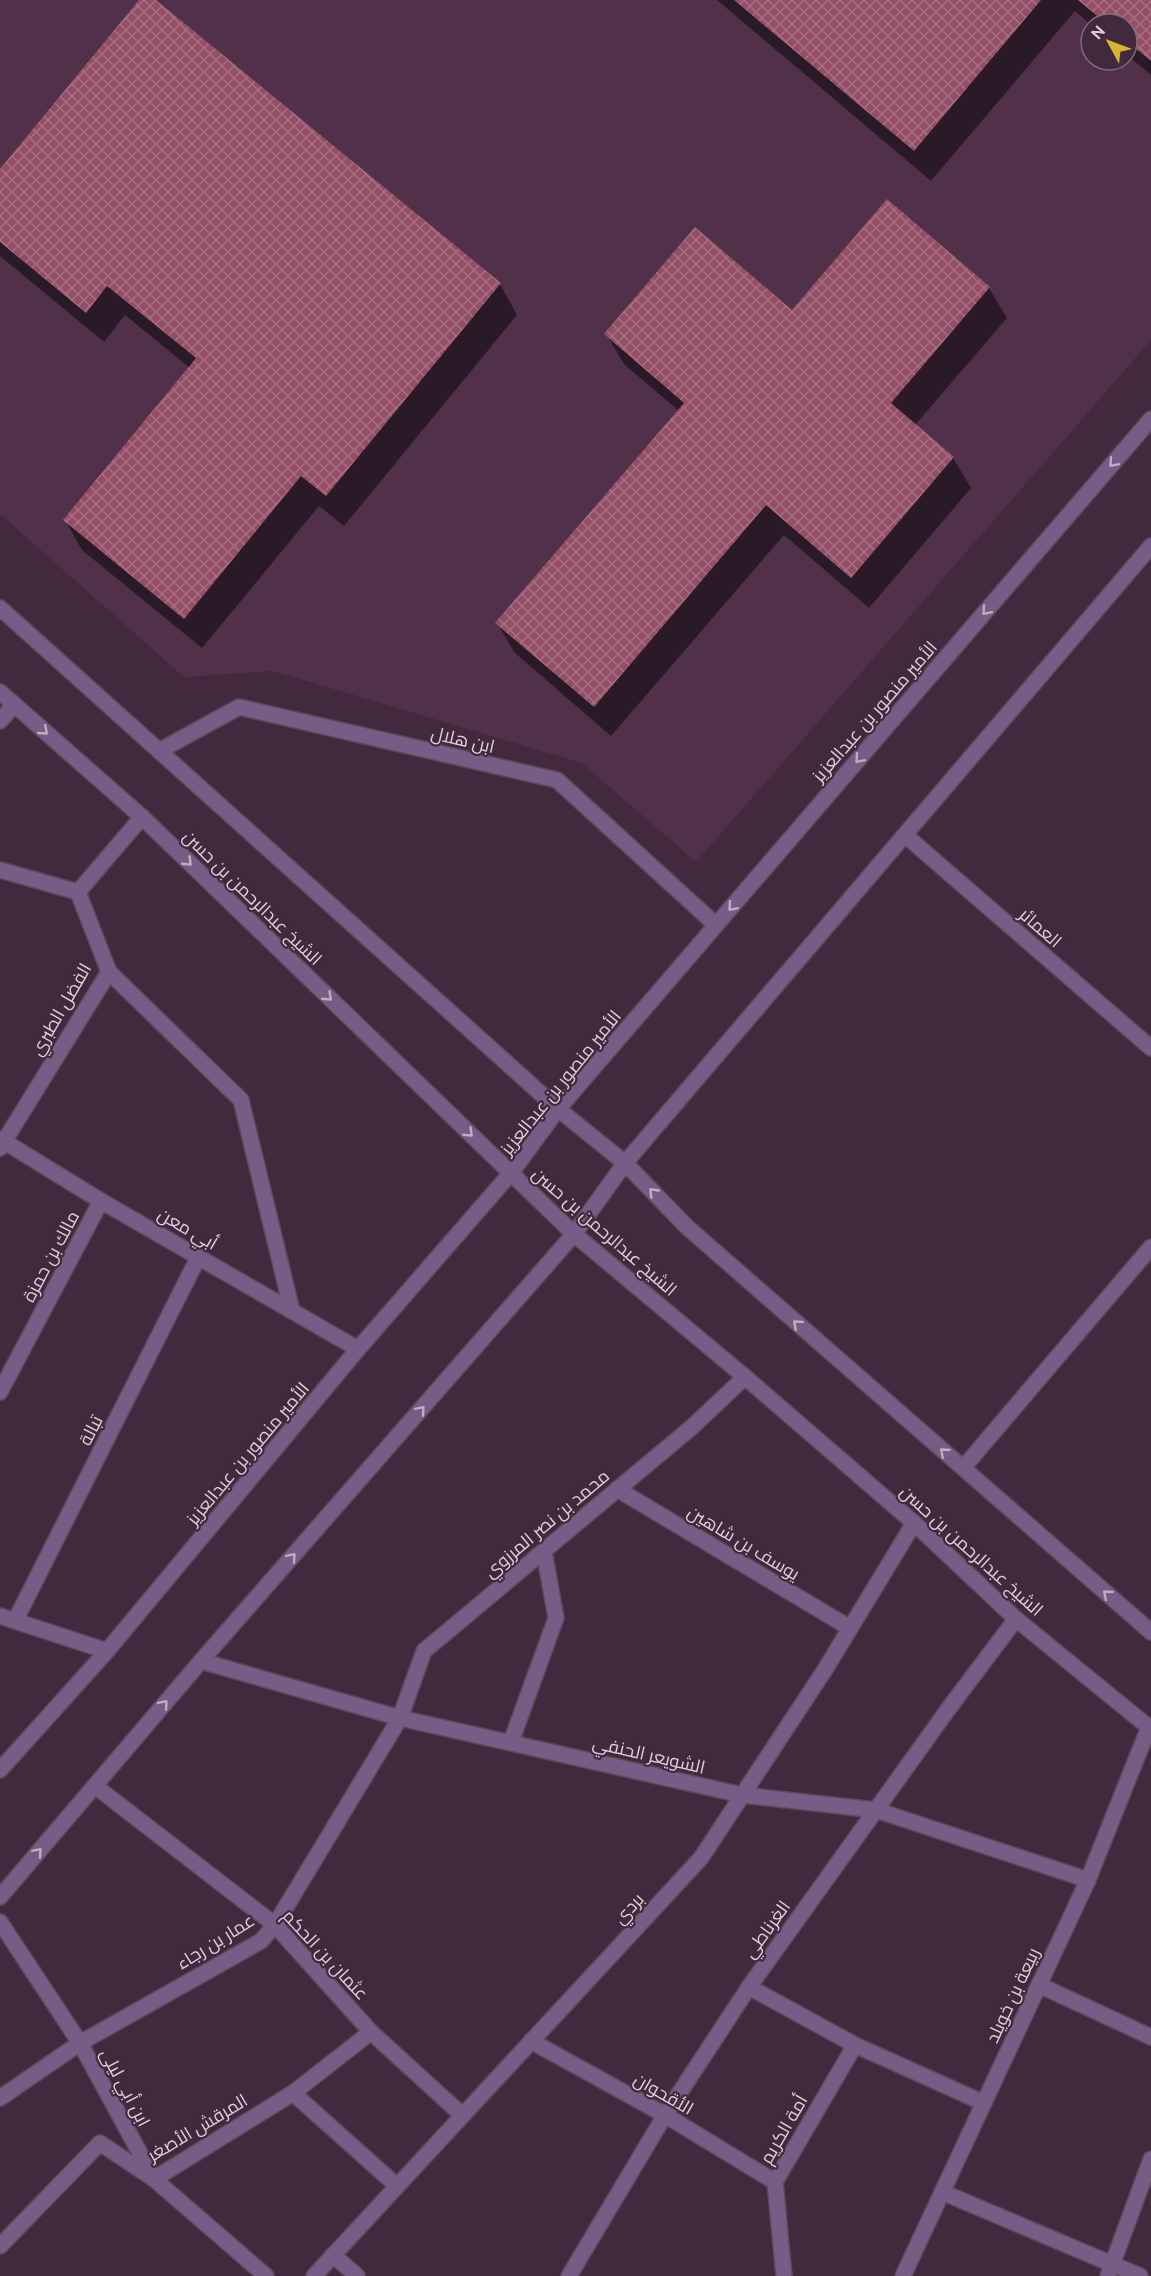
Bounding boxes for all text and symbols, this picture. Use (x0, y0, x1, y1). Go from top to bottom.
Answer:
north arrow (1079, 12, 1139, 72)
text: N (1087, 22, 1108, 43)
one-way arrow (1109, 456, 1120, 467)
one-way arrow (982, 604, 993, 615)
street label: الأمير منصور بن عبدالعزيز (807, 637, 942, 787)
street label: ابن هلال (429, 722, 497, 758)
one-way arrow (37, 724, 48, 735)
one-way arrow (855, 752, 866, 763)
street label: الشيخ عبدالرحمن بن حسن (177, 826, 326, 971)
one-way arrow (182, 855, 192, 866)
one-way arrow (728, 900, 739, 911)
street label: العمائر (1014, 903, 1066, 952)
street label: الفضل الطبري (25, 959, 99, 1061)
one-way arrow (321, 990, 332, 1001)
street label: الأمير منصور بن عبدالعزيز (495, 1006, 626, 1160)
one-way arrow (461, 1125, 472, 1136)
street label: الشيخ عبدالرحمن بن حسن (527, 1163, 681, 1301)
one-way arrow (650, 1189, 661, 1200)
street label: أبي معن (152, 1203, 221, 1257)
street label: مالك بن حمزة (18, 1207, 84, 1306)
one-way arrow (793, 1320, 804, 1331)
street label: الأمير منصور بن عبدالعزيز (181, 1378, 314, 1530)
one-way arrow (414, 1406, 425, 1417)
street label: تبالة (74, 1412, 106, 1448)
one-way arrow (940, 1448, 951, 1459)
street label: محمد بن نصر المرزوي (479, 1465, 616, 1585)
street label: الشيخ عبدالرحمن بن حسن (895, 1481, 1047, 1622)
street label: يوسف بن شاهين (683, 1501, 804, 1585)
one-way arrow (285, 1553, 296, 1564)
one-way arrow (1103, 1590, 1114, 1601)
one-way arrow (157, 1700, 168, 1711)
street label: الشويعر الحنفي (590, 1731, 707, 1782)
one-way arrow (31, 1848, 42, 1859)
street label: بردي (609, 1888, 651, 1931)
street label: الغرناطي (738, 1896, 798, 1965)
street label: عثمان بن الحكم (277, 1905, 373, 2005)
street label: عمار بن رجاء (172, 1909, 259, 1975)
street label: ربيعة بن خويلد (981, 1944, 1045, 2047)
street label: ابن أبي ليلى (93, 2045, 155, 2132)
street label: الأقحوان (630, 2068, 697, 2120)
street label: المرقش الأصغر (143, 2089, 252, 2167)
street label: أمة الكريم (755, 2091, 813, 2168)

